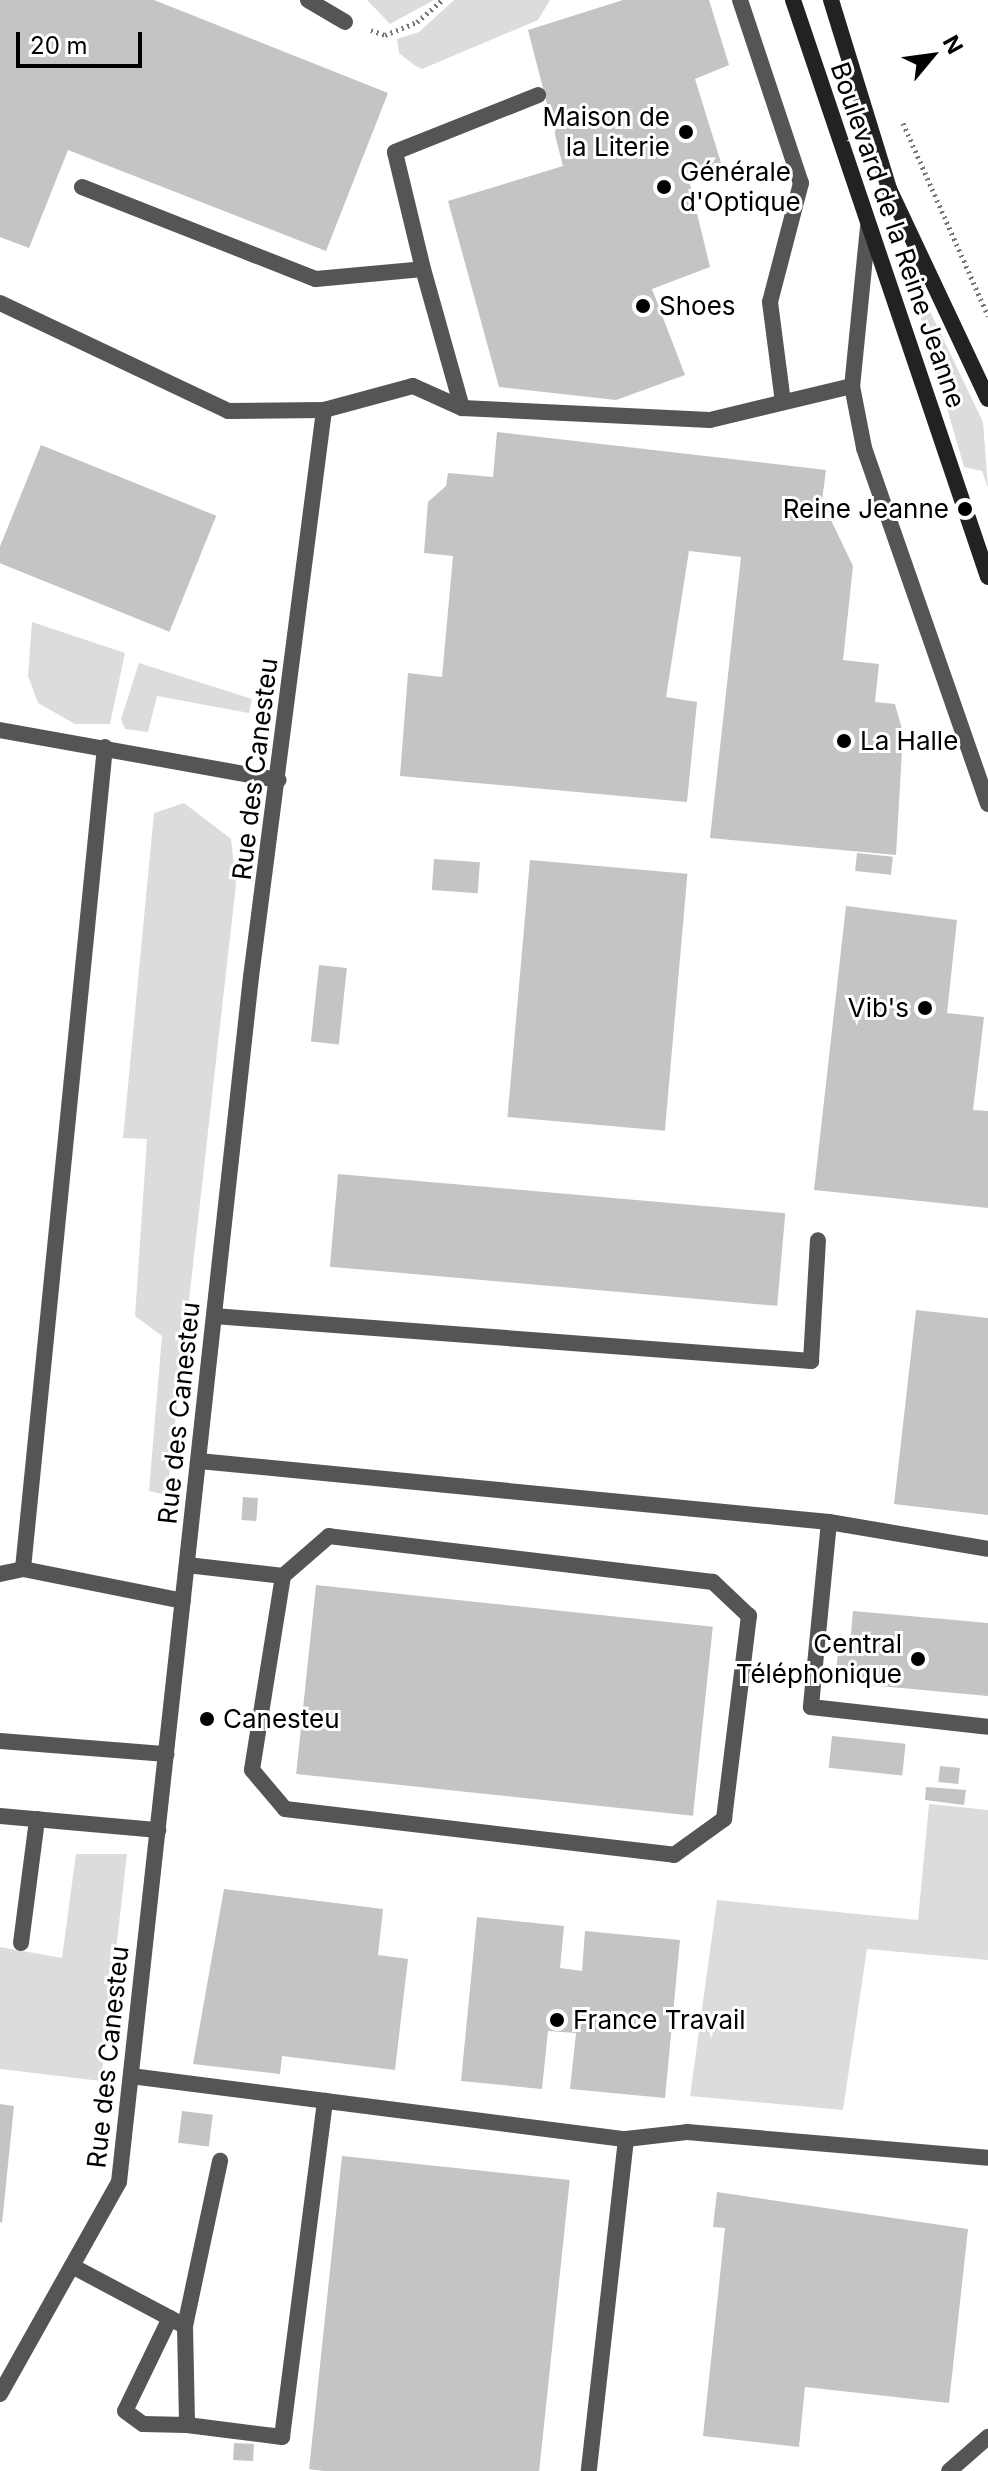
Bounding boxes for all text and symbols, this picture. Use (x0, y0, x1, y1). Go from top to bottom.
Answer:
scale bar (20, 16, 146, 66)
north arrow (892, 16, 972, 96)
text: 20 m (30, 31, 88, 60)
text: N (938, 31, 968, 58)
street label: Boulevard de la Reine Jeanne (824, 58, 972, 412)
place label: Maison de la Literie (543, 101, 670, 162)
marker: Maison de la Literie (677, 123, 695, 141)
place label: Générale d'Optique (680, 156, 801, 218)
marker: Générale d'Optique (655, 178, 673, 196)
place label: Shoes (659, 290, 736, 322)
marker: Shoes (634, 297, 652, 315)
place label: Reine Jeanne (783, 493, 949, 525)
marker: Reine Jeanne (956, 500, 974, 518)
street label: Rue des Canesteu (226, 656, 284, 882)
place label: La Halle (860, 725, 958, 757)
marker: La Halle (835, 732, 853, 750)
place label: Vib's (848, 992, 909, 1024)
marker: Vib's (916, 999, 934, 1017)
street label: Rue des Canesteu (152, 1300, 206, 1526)
place label: Central Téléphonique (736, 1628, 902, 1690)
marker: Central Téléphonique (909, 1650, 927, 1668)
place label: Canesteu (223, 1703, 340, 1735)
marker: Canesteu (198, 1710, 216, 1728)
street label: Rue des Canesteu (81, 1944, 135, 2170)
place label: France Travail (573, 2004, 746, 2036)
marker: France Travail (548, 2011, 566, 2029)

